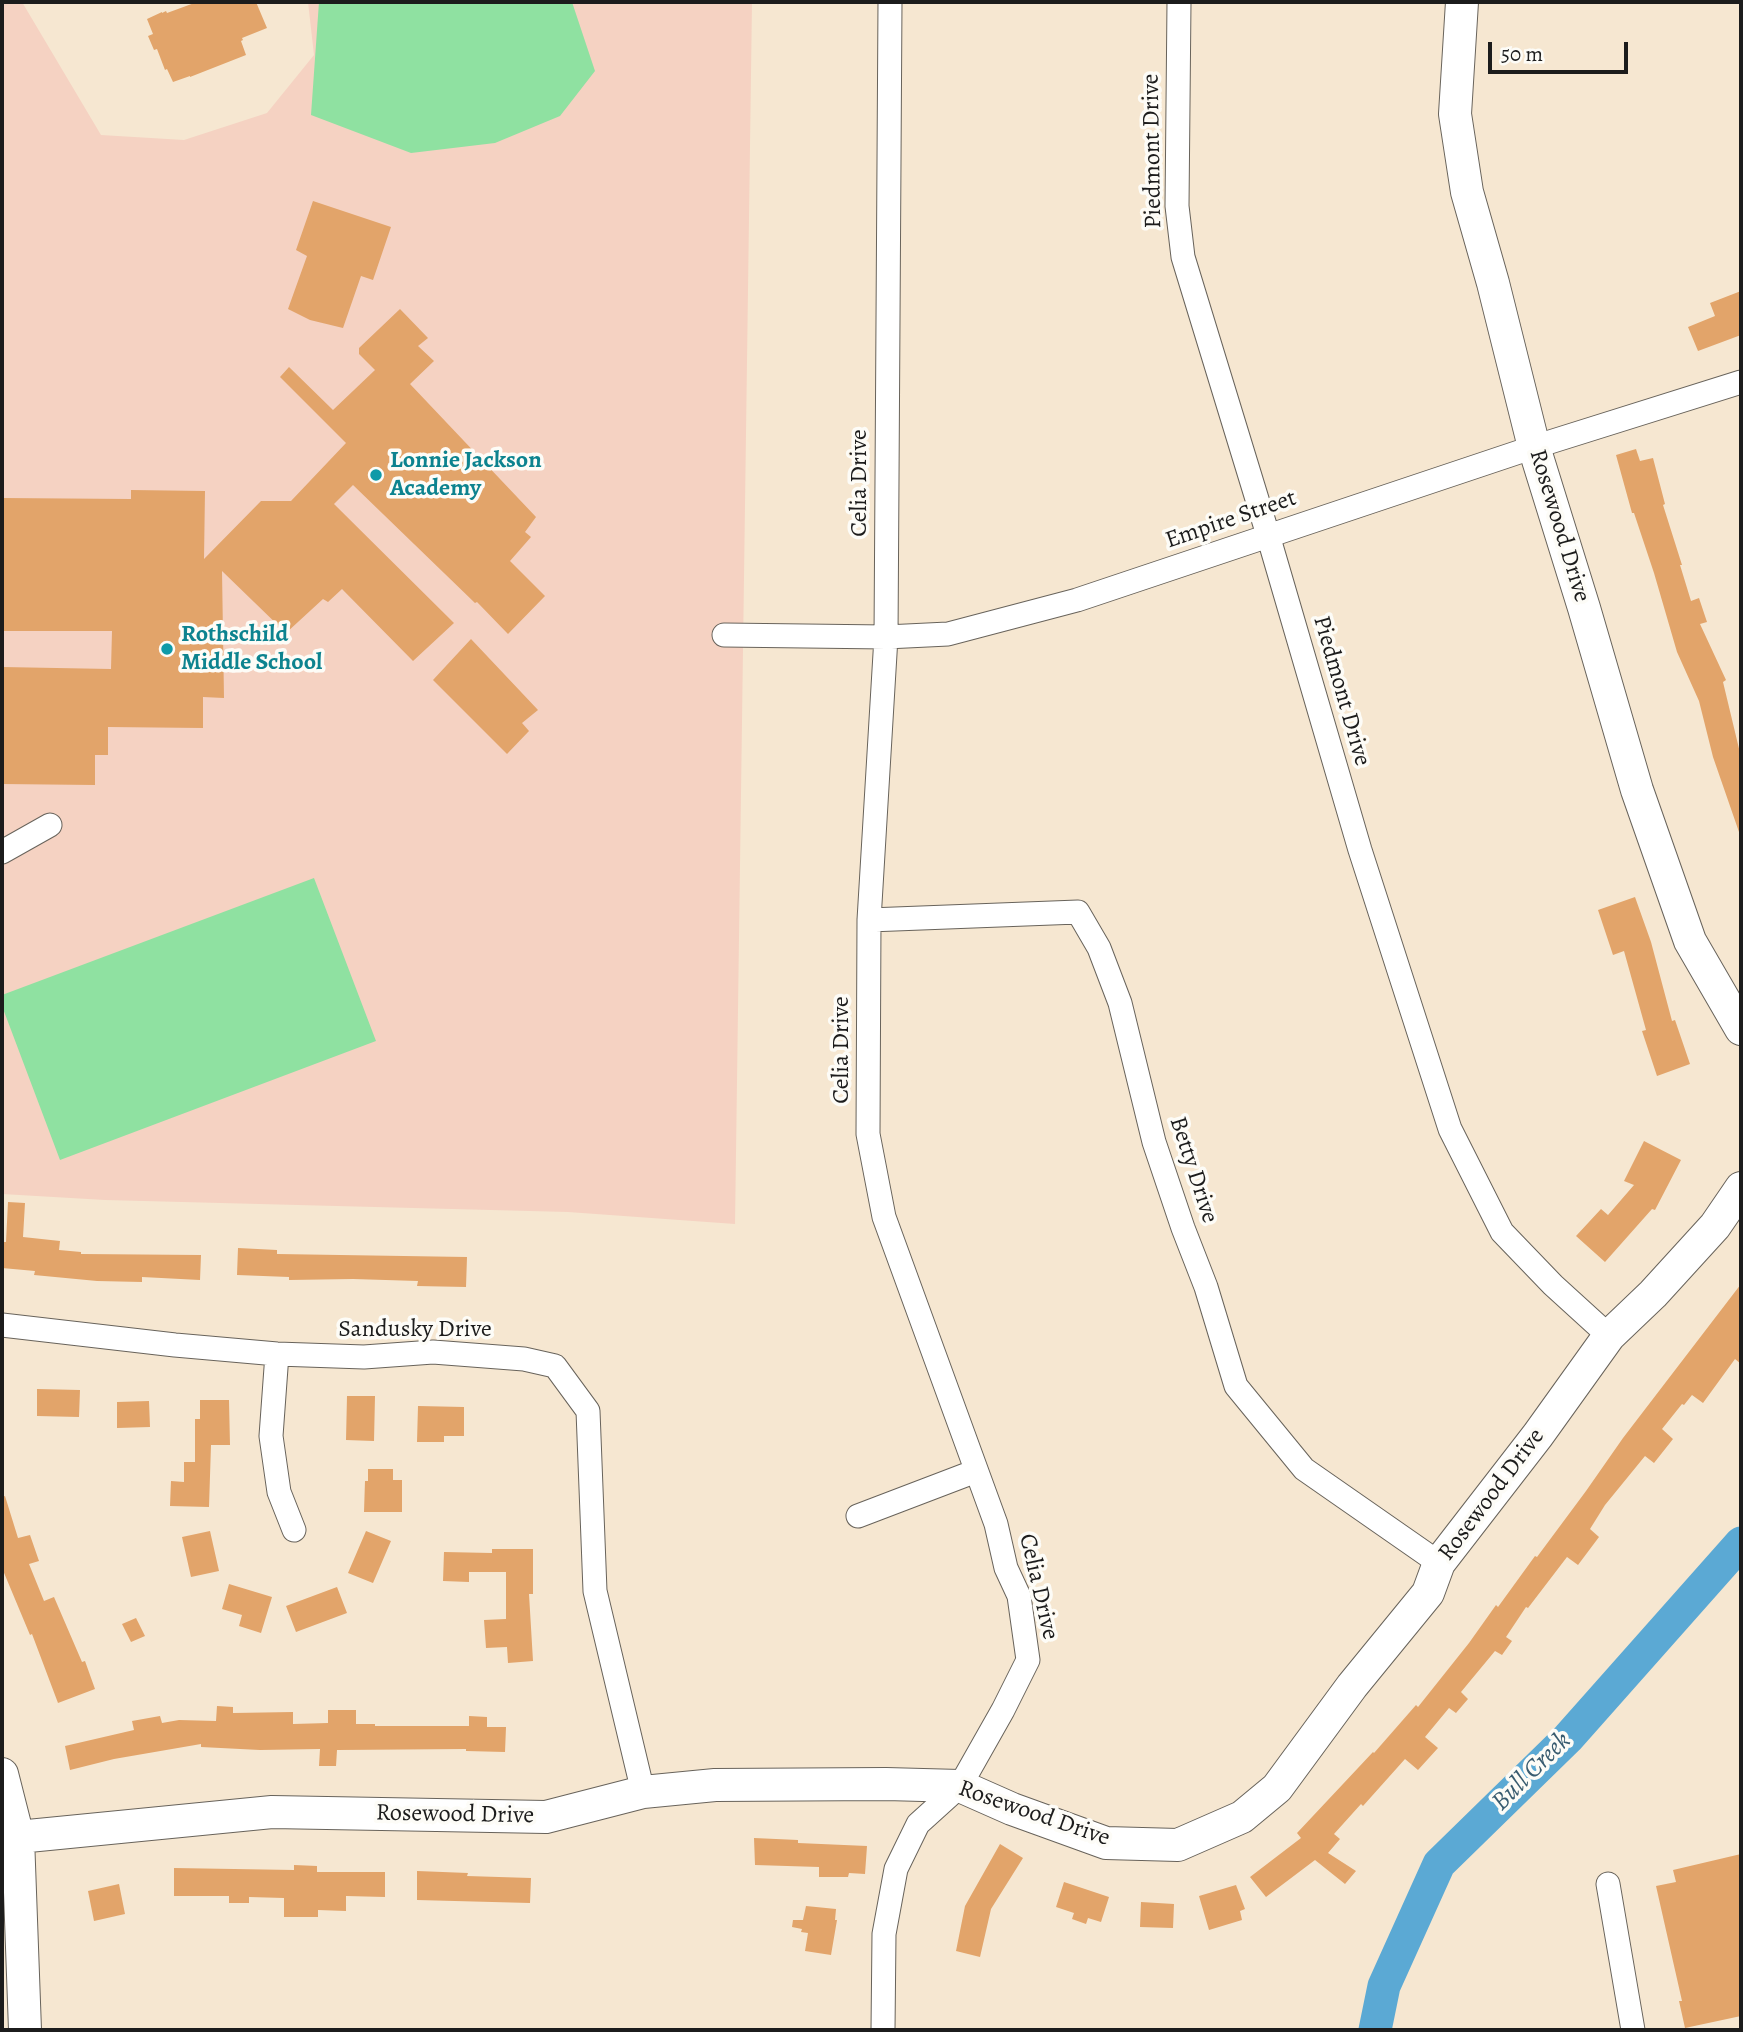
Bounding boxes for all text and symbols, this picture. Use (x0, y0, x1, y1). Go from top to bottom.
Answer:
scale bar (1491, 28, 1631, 72)
text: 50 m (1501, 40, 1543, 68)
street label: Piedmont Drive (1137, 73, 1169, 229)
street label: Celia Drive (846, 429, 874, 537)
street label: Rosewood Drive (1522, 446, 1596, 606)
place label: Lonnie Jackson Academy (390, 447, 542, 503)
marker: Lonnie Jackson Academy (368, 467, 384, 483)
street label: Empire Street (1162, 484, 1300, 556)
street label: Piedmont Drive (1306, 613, 1376, 769)
place label: Rothschild Middle School (181, 621, 322, 677)
marker: Rothschild Middle School (159, 641, 175, 657)
street label: Celia Drive (828, 996, 856, 1104)
street label: Betty Drive (1162, 1113, 1224, 1227)
street label: Sandusky Drive (338, 1316, 492, 1344)
street label: Rosewood Drive (1433, 1423, 1551, 1567)
street label: Celia Drive (1012, 1531, 1064, 1643)
water label: Bull Creek (1486, 1726, 1578, 1818)
street label: Rosewood Drive (954, 1775, 1114, 1853)
street label: Rosewood Drive (376, 1799, 534, 1831)

